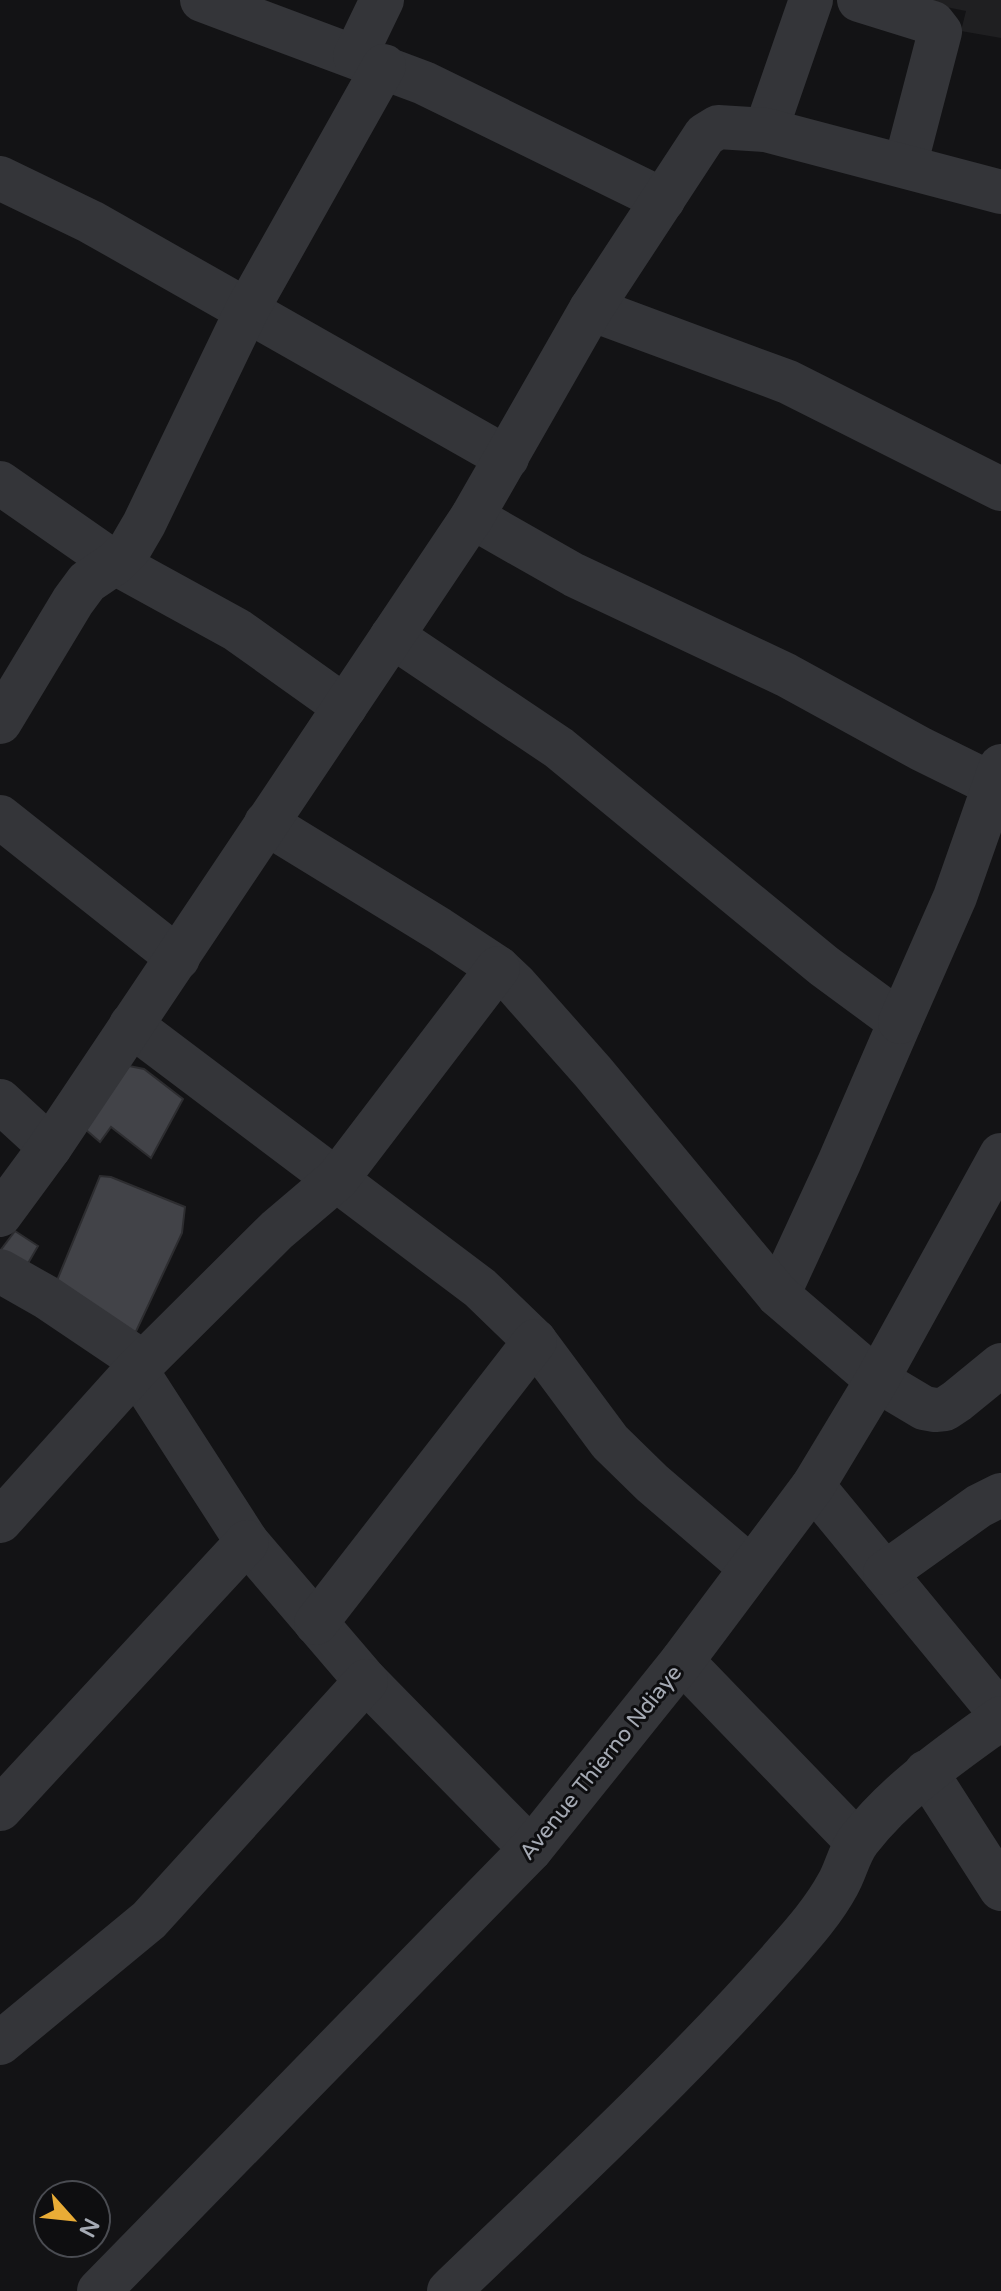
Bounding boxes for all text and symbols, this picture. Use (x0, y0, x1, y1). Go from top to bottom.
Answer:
street label: Avenue Thierno Ndiaye (514, 1660, 687, 1865)
north arrow (32, 2179, 112, 2259)
text: N (73, 2214, 105, 2241)

